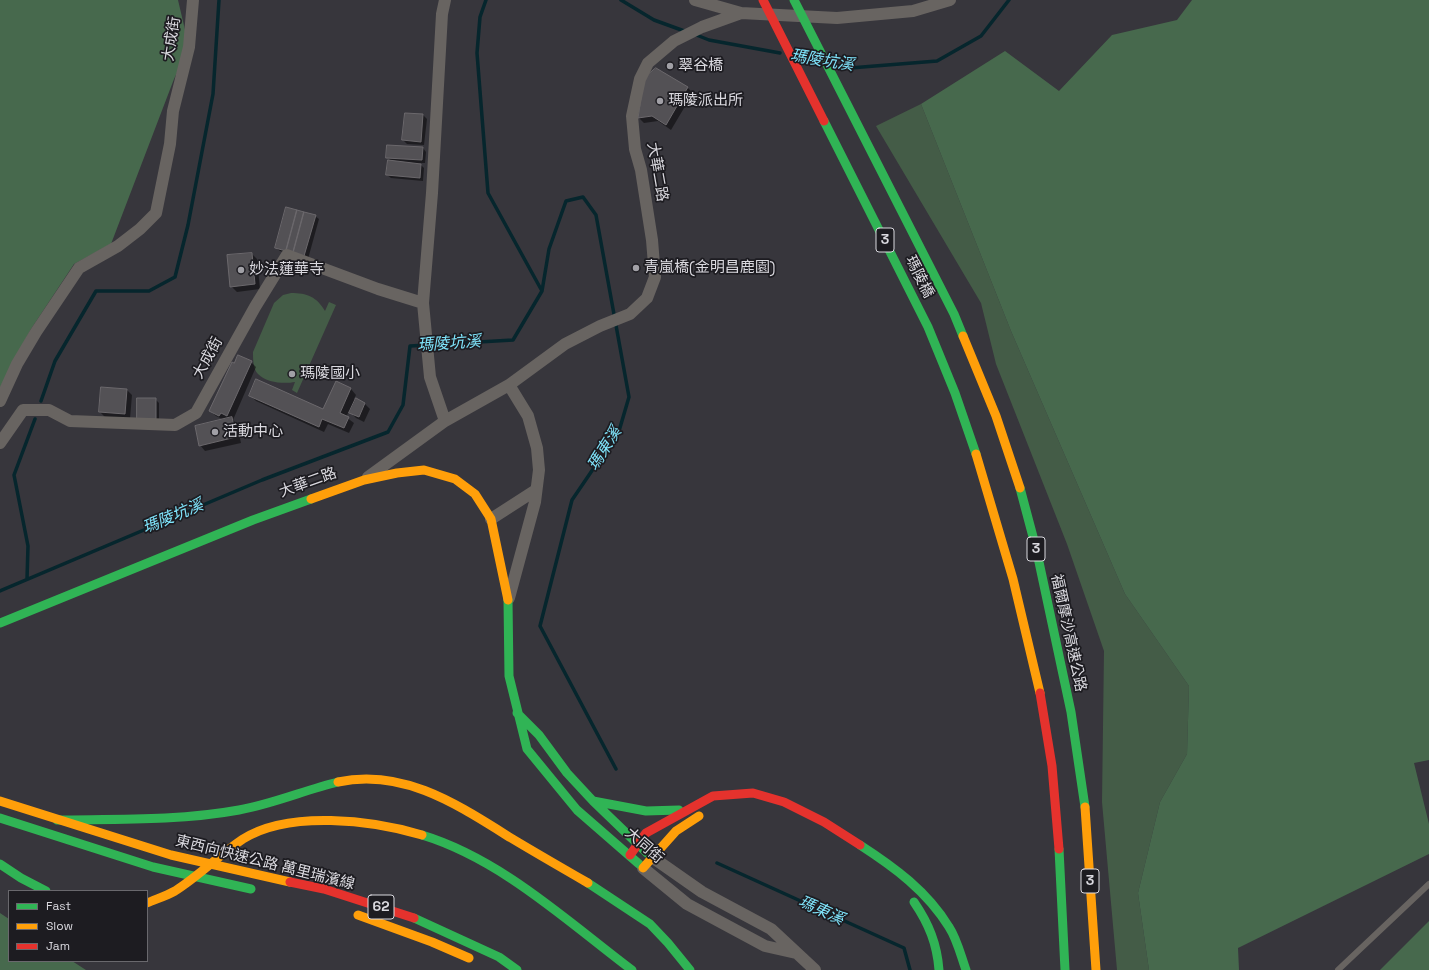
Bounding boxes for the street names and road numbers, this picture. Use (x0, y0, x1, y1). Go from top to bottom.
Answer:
street label: 大成街 (160, 15, 184, 63)
street label: 大華二路 (643, 141, 671, 203)
road number: 3 (876, 228, 894, 252)
street label: 瑪陵橋 (901, 253, 937, 301)
street label: 大成街 (189, 334, 227, 382)
street label: 大華二路 (277, 464, 339, 502)
road number: 3 (1027, 537, 1045, 561)
street label: 福爾摩沙高速公路 (1047, 572, 1089, 694)
street label: 大同街 (621, 824, 667, 868)
street label: 東西向快速公路 萬里瑞濱線 (174, 832, 356, 894)
road number: 3 (1081, 869, 1099, 893)
road number: 62 (368, 895, 394, 919)

